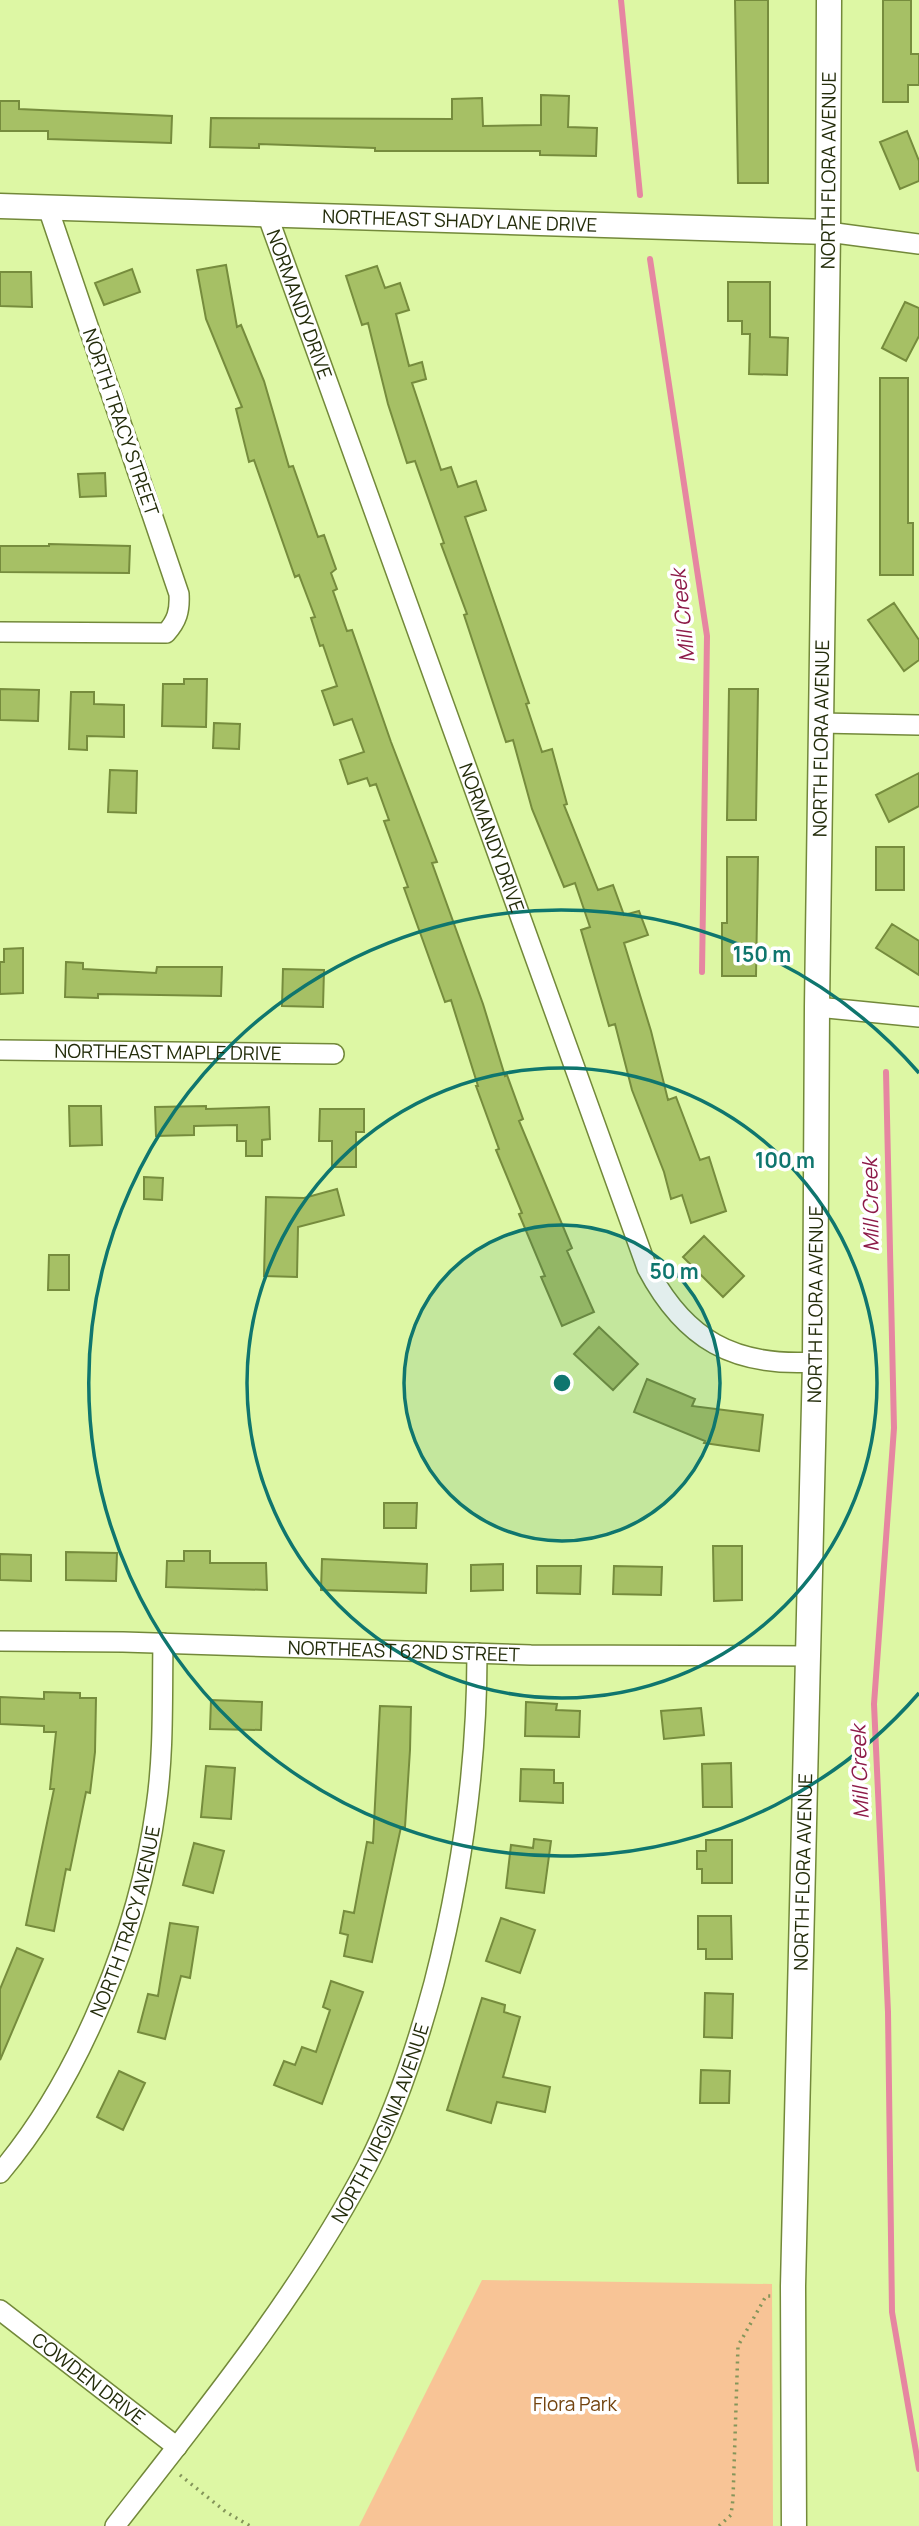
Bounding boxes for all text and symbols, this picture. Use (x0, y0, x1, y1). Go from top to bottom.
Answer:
street label: NORTH FLORA AVENUE (814, 71, 842, 269)
street label: NORTHEAST SHADY LANE DRIVE (322, 203, 598, 238)
street label: NORMANDY DRIVE (261, 226, 338, 383)
street label: NORTH TRACY STREET (77, 325, 165, 520)
water label: Mill Creek (663, 565, 701, 664)
street label: NORTH FLORA AVENUE (806, 639, 835, 837)
street label: NORMANDY DRIVE (453, 759, 531, 916)
text: 150 m (733, 940, 791, 968)
street label: NORTHEAST MAPLE DRIVE (54, 1038, 282, 1066)
text: 100 m (755, 1146, 815, 1174)
water label: Mill Creek (855, 1155, 885, 1252)
street label: NORTH FLORA AVENUE (801, 1205, 829, 1403)
text: 50 m (649, 1257, 699, 1285)
centre of rings (550, 1371, 574, 1395)
street label: NORTHEAST 62ND STREET (287, 1634, 521, 1668)
water label: Mill Creek (843, 1722, 875, 1819)
street label: NORTH FLORA AVENUE (788, 1773, 818, 1971)
street label: NORTH TRACY AVENUE (84, 1824, 166, 2021)
street label: NORTH VIRGINIA AVENUE (325, 2020, 435, 2228)
street label: COWDEN DRIVE (27, 2326, 151, 2431)
park label: Flora Park (533, 2391, 618, 2417)

